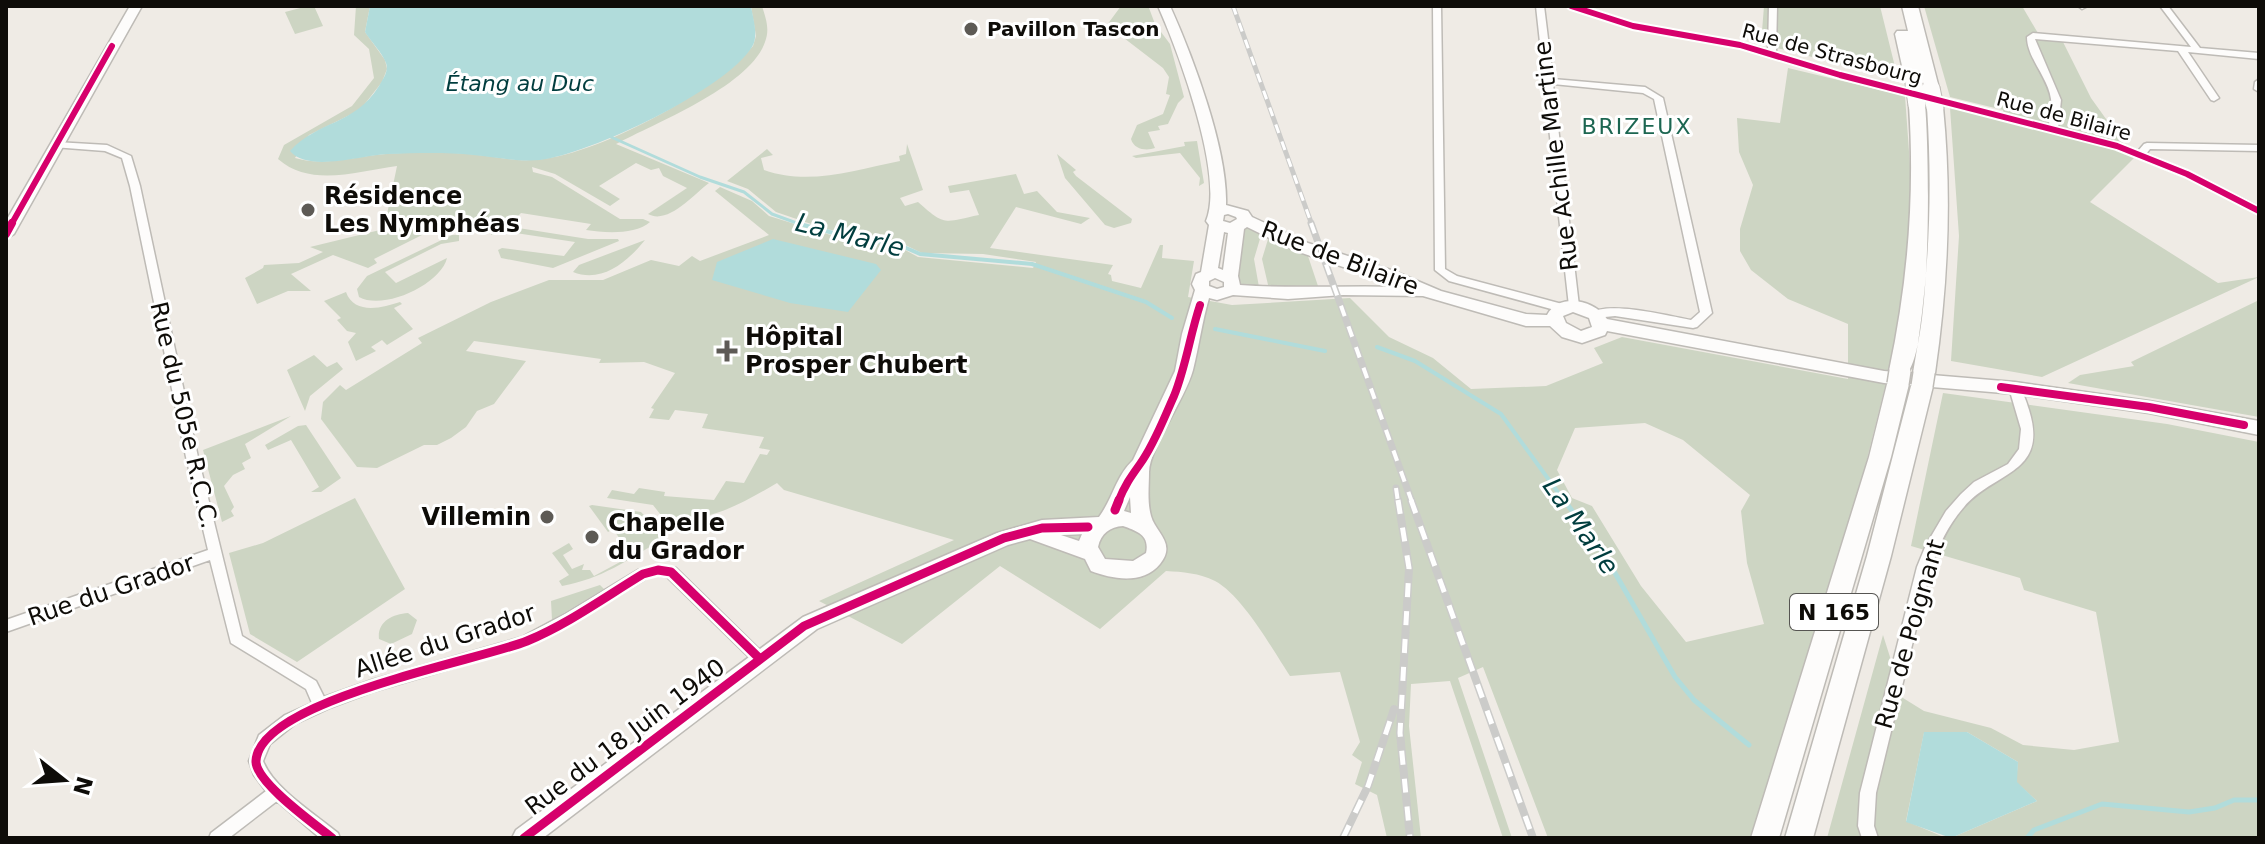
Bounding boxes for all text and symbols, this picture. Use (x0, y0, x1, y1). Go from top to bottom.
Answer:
place label: Pavillon Tascon (987, 17, 1159, 41)
street label: Rue de Strasbourg (1739, 18, 1925, 90)
marker: Pavillon Tascon (962, 20, 980, 38)
street label: Rue Achille Martine (1528, 39, 1584, 273)
water label: Étang au Duc (446, 71, 594, 96)
street label: Rue de Bilaire (1994, 86, 2134, 146)
district label: BRIZEUX (1581, 114, 1693, 139)
place label: Résidence Les Nymphéas (324, 182, 520, 238)
marker: Résidence Les Nymphéas (299, 201, 317, 219)
water label: La Marle (793, 207, 907, 263)
street label: Rue de Bilaire (1257, 215, 1423, 301)
street label: Rue du 505e R.C.C. (144, 299, 224, 531)
place label: Hôpital Prosper Chubert (745, 323, 967, 379)
marker: Hôpital Prosper Chubert (716, 340, 738, 362)
water label: La Marle (1537, 472, 1625, 580)
place label: Villemin (422, 503, 531, 531)
marker: Villemin (538, 508, 556, 526)
place label: Chapelle du Grador (608, 509, 744, 565)
marker: Chapelle du Grador (583, 528, 601, 546)
street label: Rue de Poignant (1870, 536, 1950, 732)
street label: Rue du Grador (24, 548, 198, 632)
road number: N 165 (1790, 594, 1878, 630)
street label: Allée du Grador (351, 599, 539, 683)
street label: Rue du 18 Juin 1940 (520, 653, 730, 821)
north arrow (24, 740, 104, 820)
text: N (68, 773, 97, 798)

